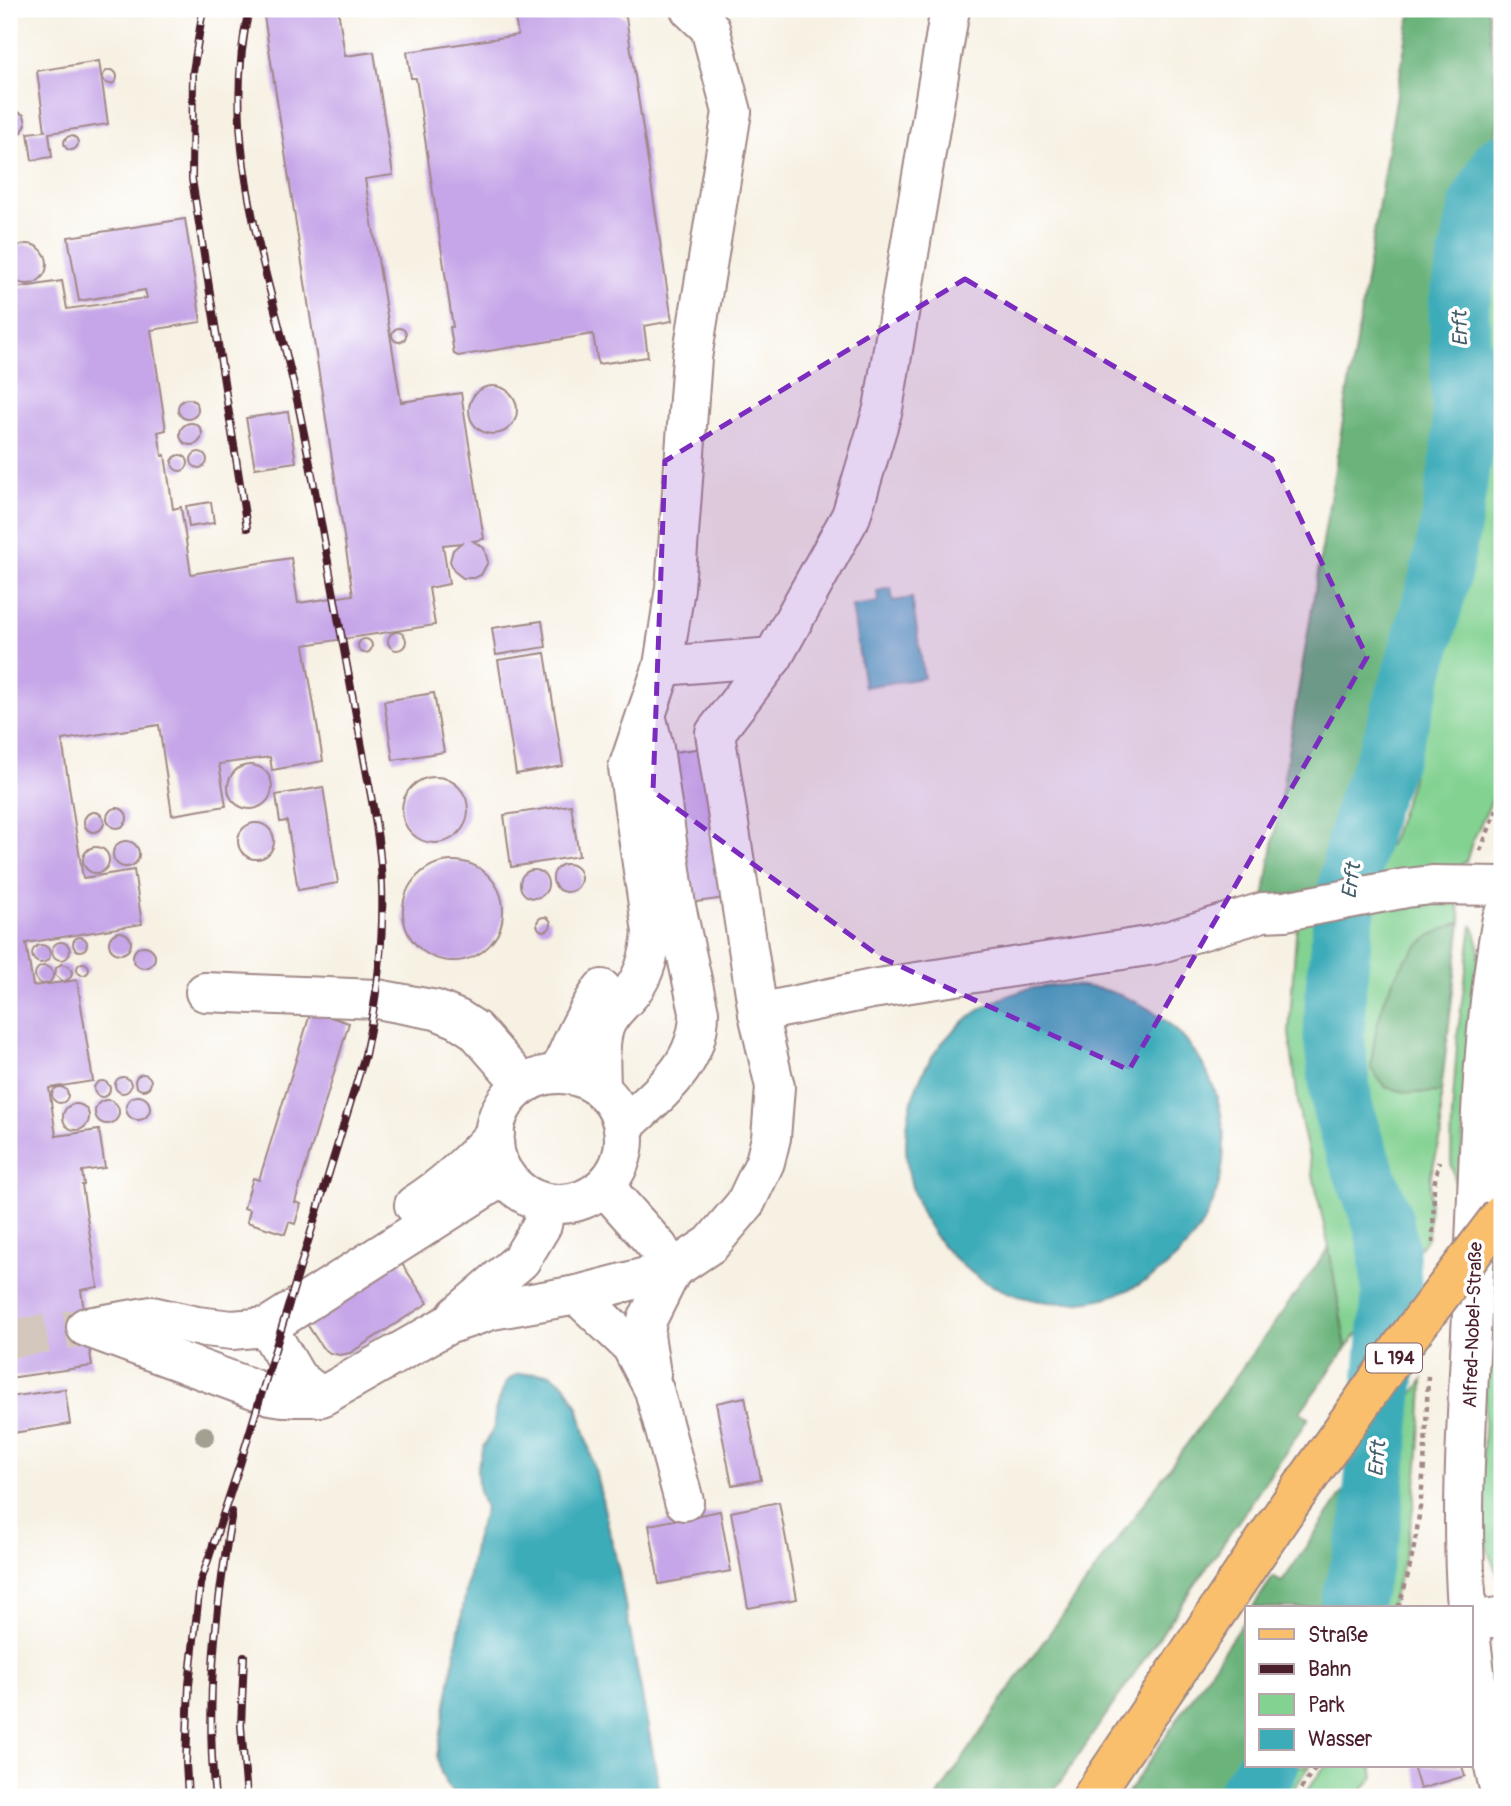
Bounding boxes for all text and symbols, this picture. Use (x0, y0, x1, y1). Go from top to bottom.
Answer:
water label: Erft (1447, 309, 1474, 347)
water label: Erft (1336, 859, 1368, 900)
street label: Alfred-Nobel-Straße (1458, 1241, 1488, 1408)
road number: L 194 (1366, 1344, 1422, 1372)
water label: Erft (1363, 1438, 1393, 1478)
legend (1245, 1606, 1472, 1768)
text: Straße (1308, 1622, 1368, 1649)
text: Bahn (1308, 1656, 1351, 1683)
text: Park (1308, 1692, 1345, 1719)
text: Wasser (1308, 1726, 1373, 1753)

